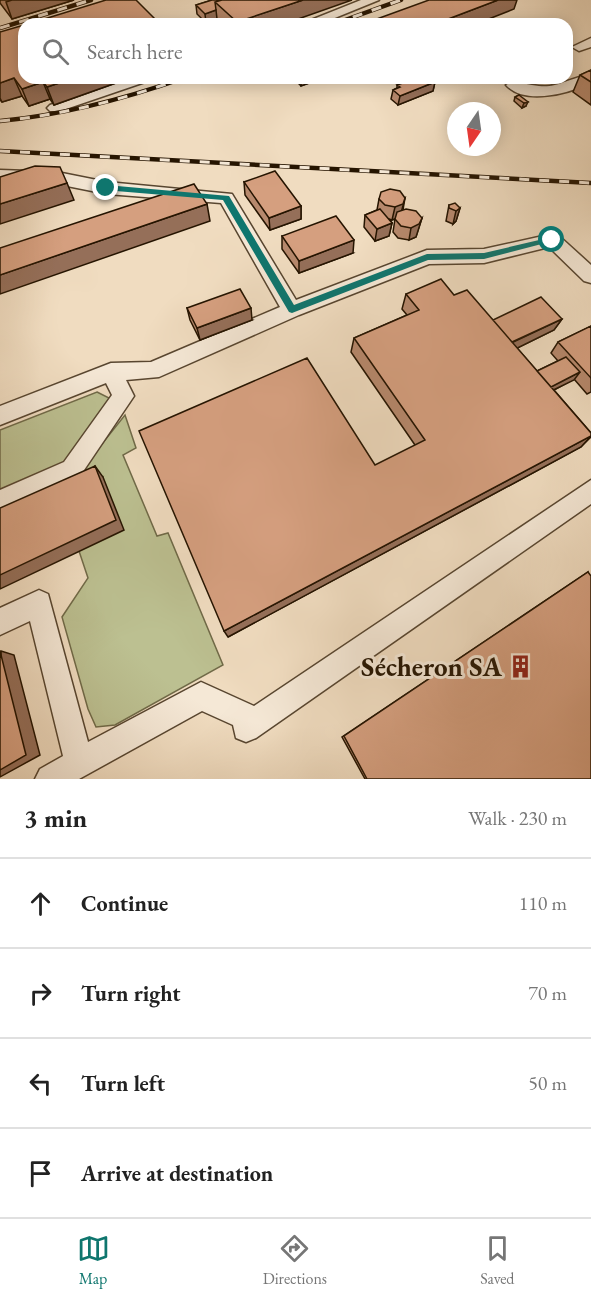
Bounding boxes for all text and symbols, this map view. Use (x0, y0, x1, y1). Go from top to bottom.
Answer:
search box (18, 18, 573, 84)
icon: search (39, 35, 72, 68)
text: Search here (87, 37, 182, 66)
north arrow (447, 102, 501, 156)
route end (92, 174, 118, 200)
route start (538, 226, 564, 252)
place label: Sécheron SA (361, 649, 503, 684)
building icon: Sécheron SA (507, 653, 533, 679)
text: 3 min (24, 801, 87, 835)
text: Walk · 230 m (468, 805, 567, 831)
icon: ahead (24, 887, 57, 920)
text: Continue (81, 889, 168, 918)
text: 110 m (519, 890, 567, 916)
icon: right (24, 977, 57, 1010)
text: Turn right (81, 979, 180, 1008)
text: 70 m (528, 980, 567, 1006)
icon: left (24, 1067, 57, 1100)
text: Turn left (81, 1069, 165, 1098)
text: 50 m (528, 1070, 567, 1096)
icon: arrive (24, 1157, 57, 1190)
text: Arrive at destination (81, 1159, 273, 1188)
tab: Map (77, 1232, 110, 1289)
tab: Directions (263, 1232, 327, 1289)
tab: Saved (480, 1232, 514, 1289)

